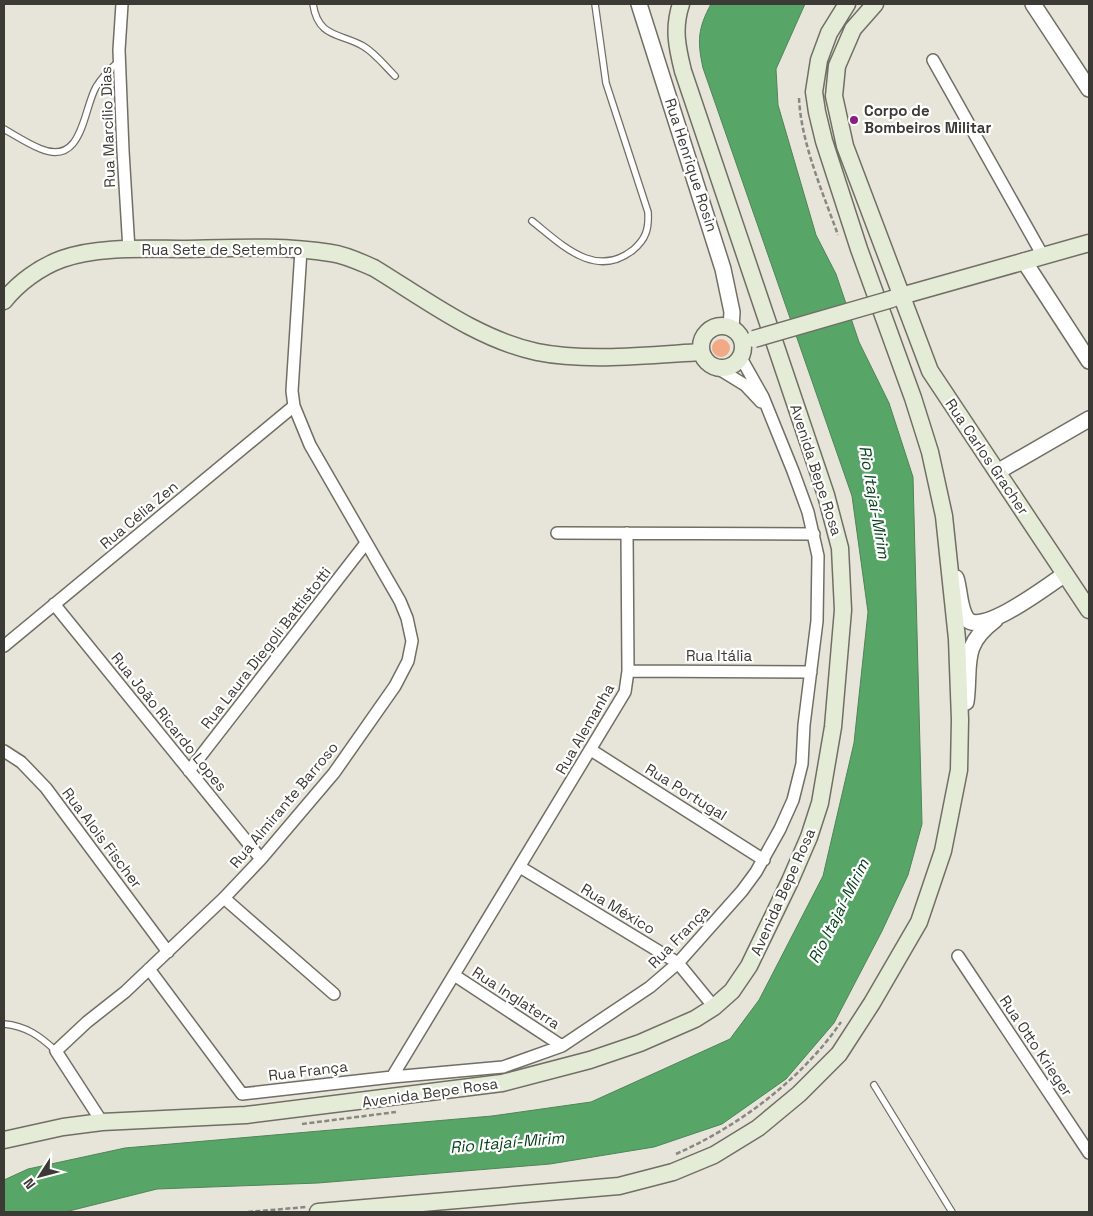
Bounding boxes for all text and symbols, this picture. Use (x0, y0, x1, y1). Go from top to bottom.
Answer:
street label: Rua Marcílio Dias (96, 66, 119, 188)
street label: Rua Henrique Rosin (661, 96, 722, 234)
place label: Corpo de Bombeiros Militar (864, 101, 991, 137)
marker: Corpo de Bombeiros Militar (848, 114, 860, 126)
street label: Rua Sete de Setembro (141, 240, 303, 259)
street label: Rua Carlos Gracher (941, 395, 1034, 519)
street label: Avenida Bepe Rosa (786, 402, 847, 538)
water label: Rio Itajaí-Mirim (854, 444, 895, 561)
street label: Rua Célia Zen (96, 476, 182, 553)
street label: Rua Laura Diegoli Battistotti (196, 563, 335, 733)
street label: Rua Itália (686, 646, 752, 665)
street label: Rua João Ricardo Lopes (108, 648, 231, 795)
street label: Rua Alemanha (551, 680, 618, 777)
street label: Rua Almirante Barroso (225, 738, 342, 872)
street label: Rua Portugal (642, 759, 731, 824)
street label: Rua Alois Fischer (58, 784, 147, 892)
street label: Avenida Bepe Rosa (746, 825, 819, 958)
water label: Rio Itajaí-Mirim (803, 854, 874, 967)
street label: Rua México (578, 879, 659, 938)
street label: Rua França (644, 901, 714, 972)
street label: Rua Inglaterra (469, 962, 564, 1033)
street label: Rua Otto Krieger (996, 992, 1077, 1100)
street label: Rua França (267, 1056, 349, 1085)
street label: Avenida Bepe Rosa (361, 1073, 500, 1111)
water label: Rio Itajaí-Mirim (449, 1127, 566, 1158)
north arrow (15, 1151, 65, 1201)
text: N (19, 1175, 40, 1193)

